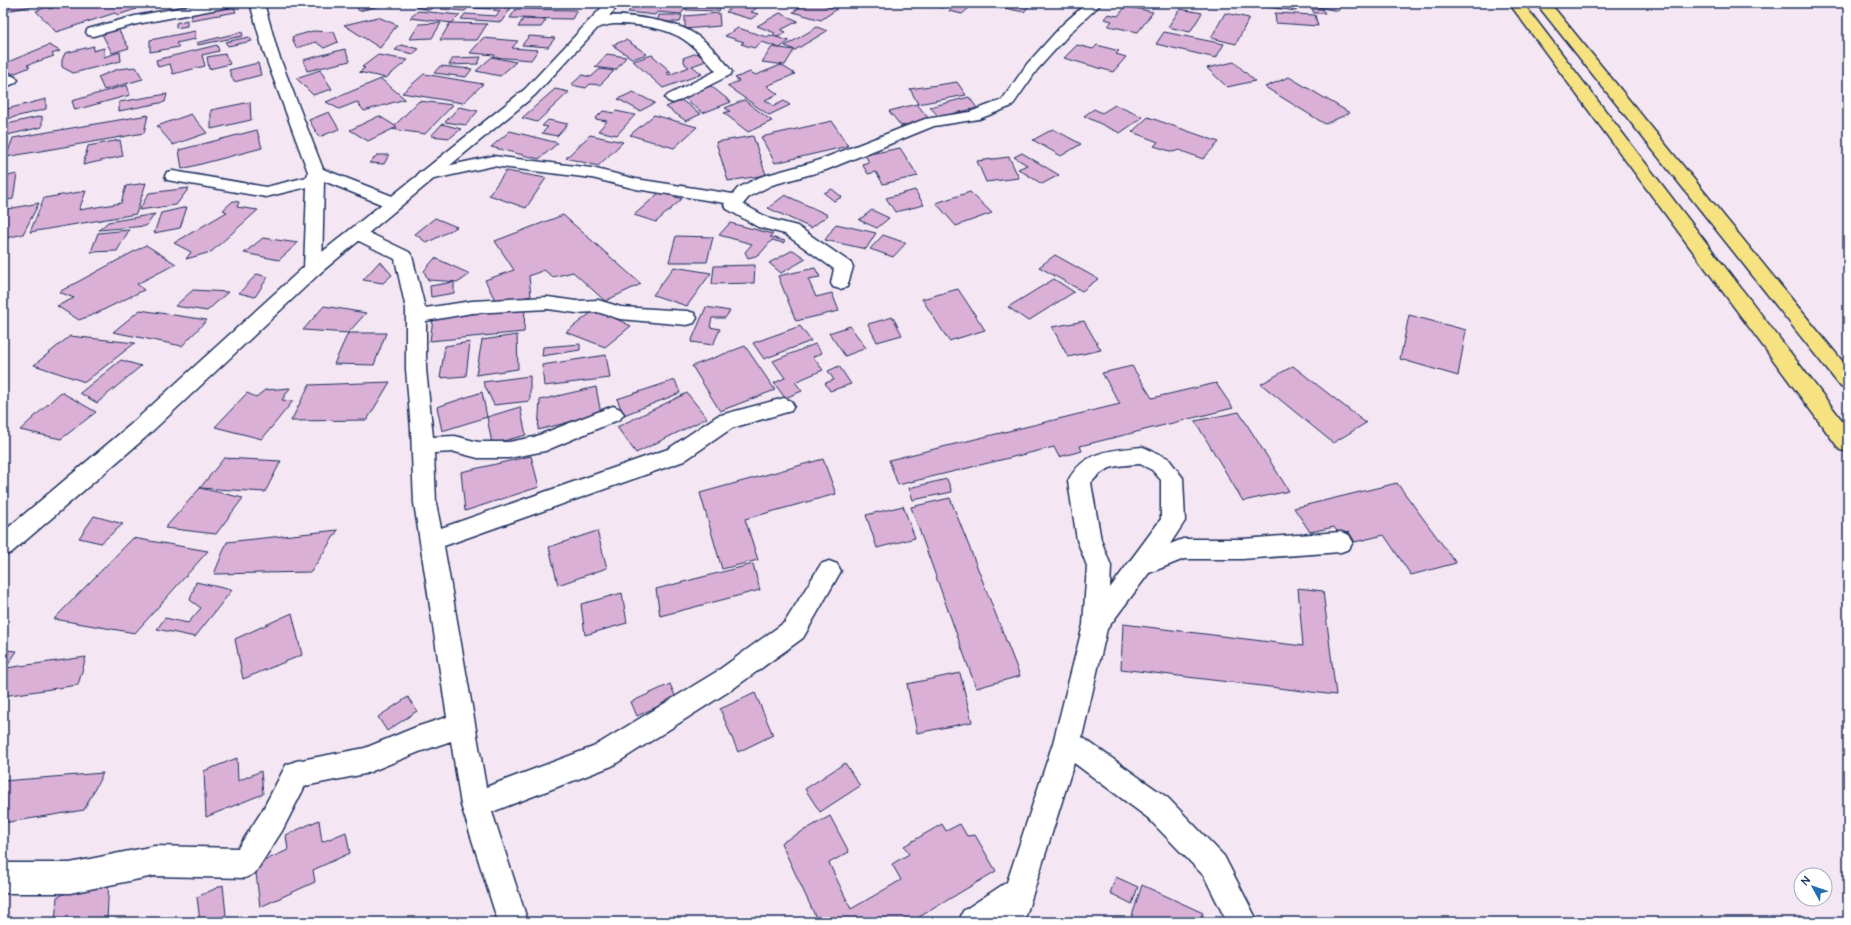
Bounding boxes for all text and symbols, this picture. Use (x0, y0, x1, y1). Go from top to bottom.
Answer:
north arrow (1793, 867, 1833, 907)
text: N (1798, 873, 1814, 888)

